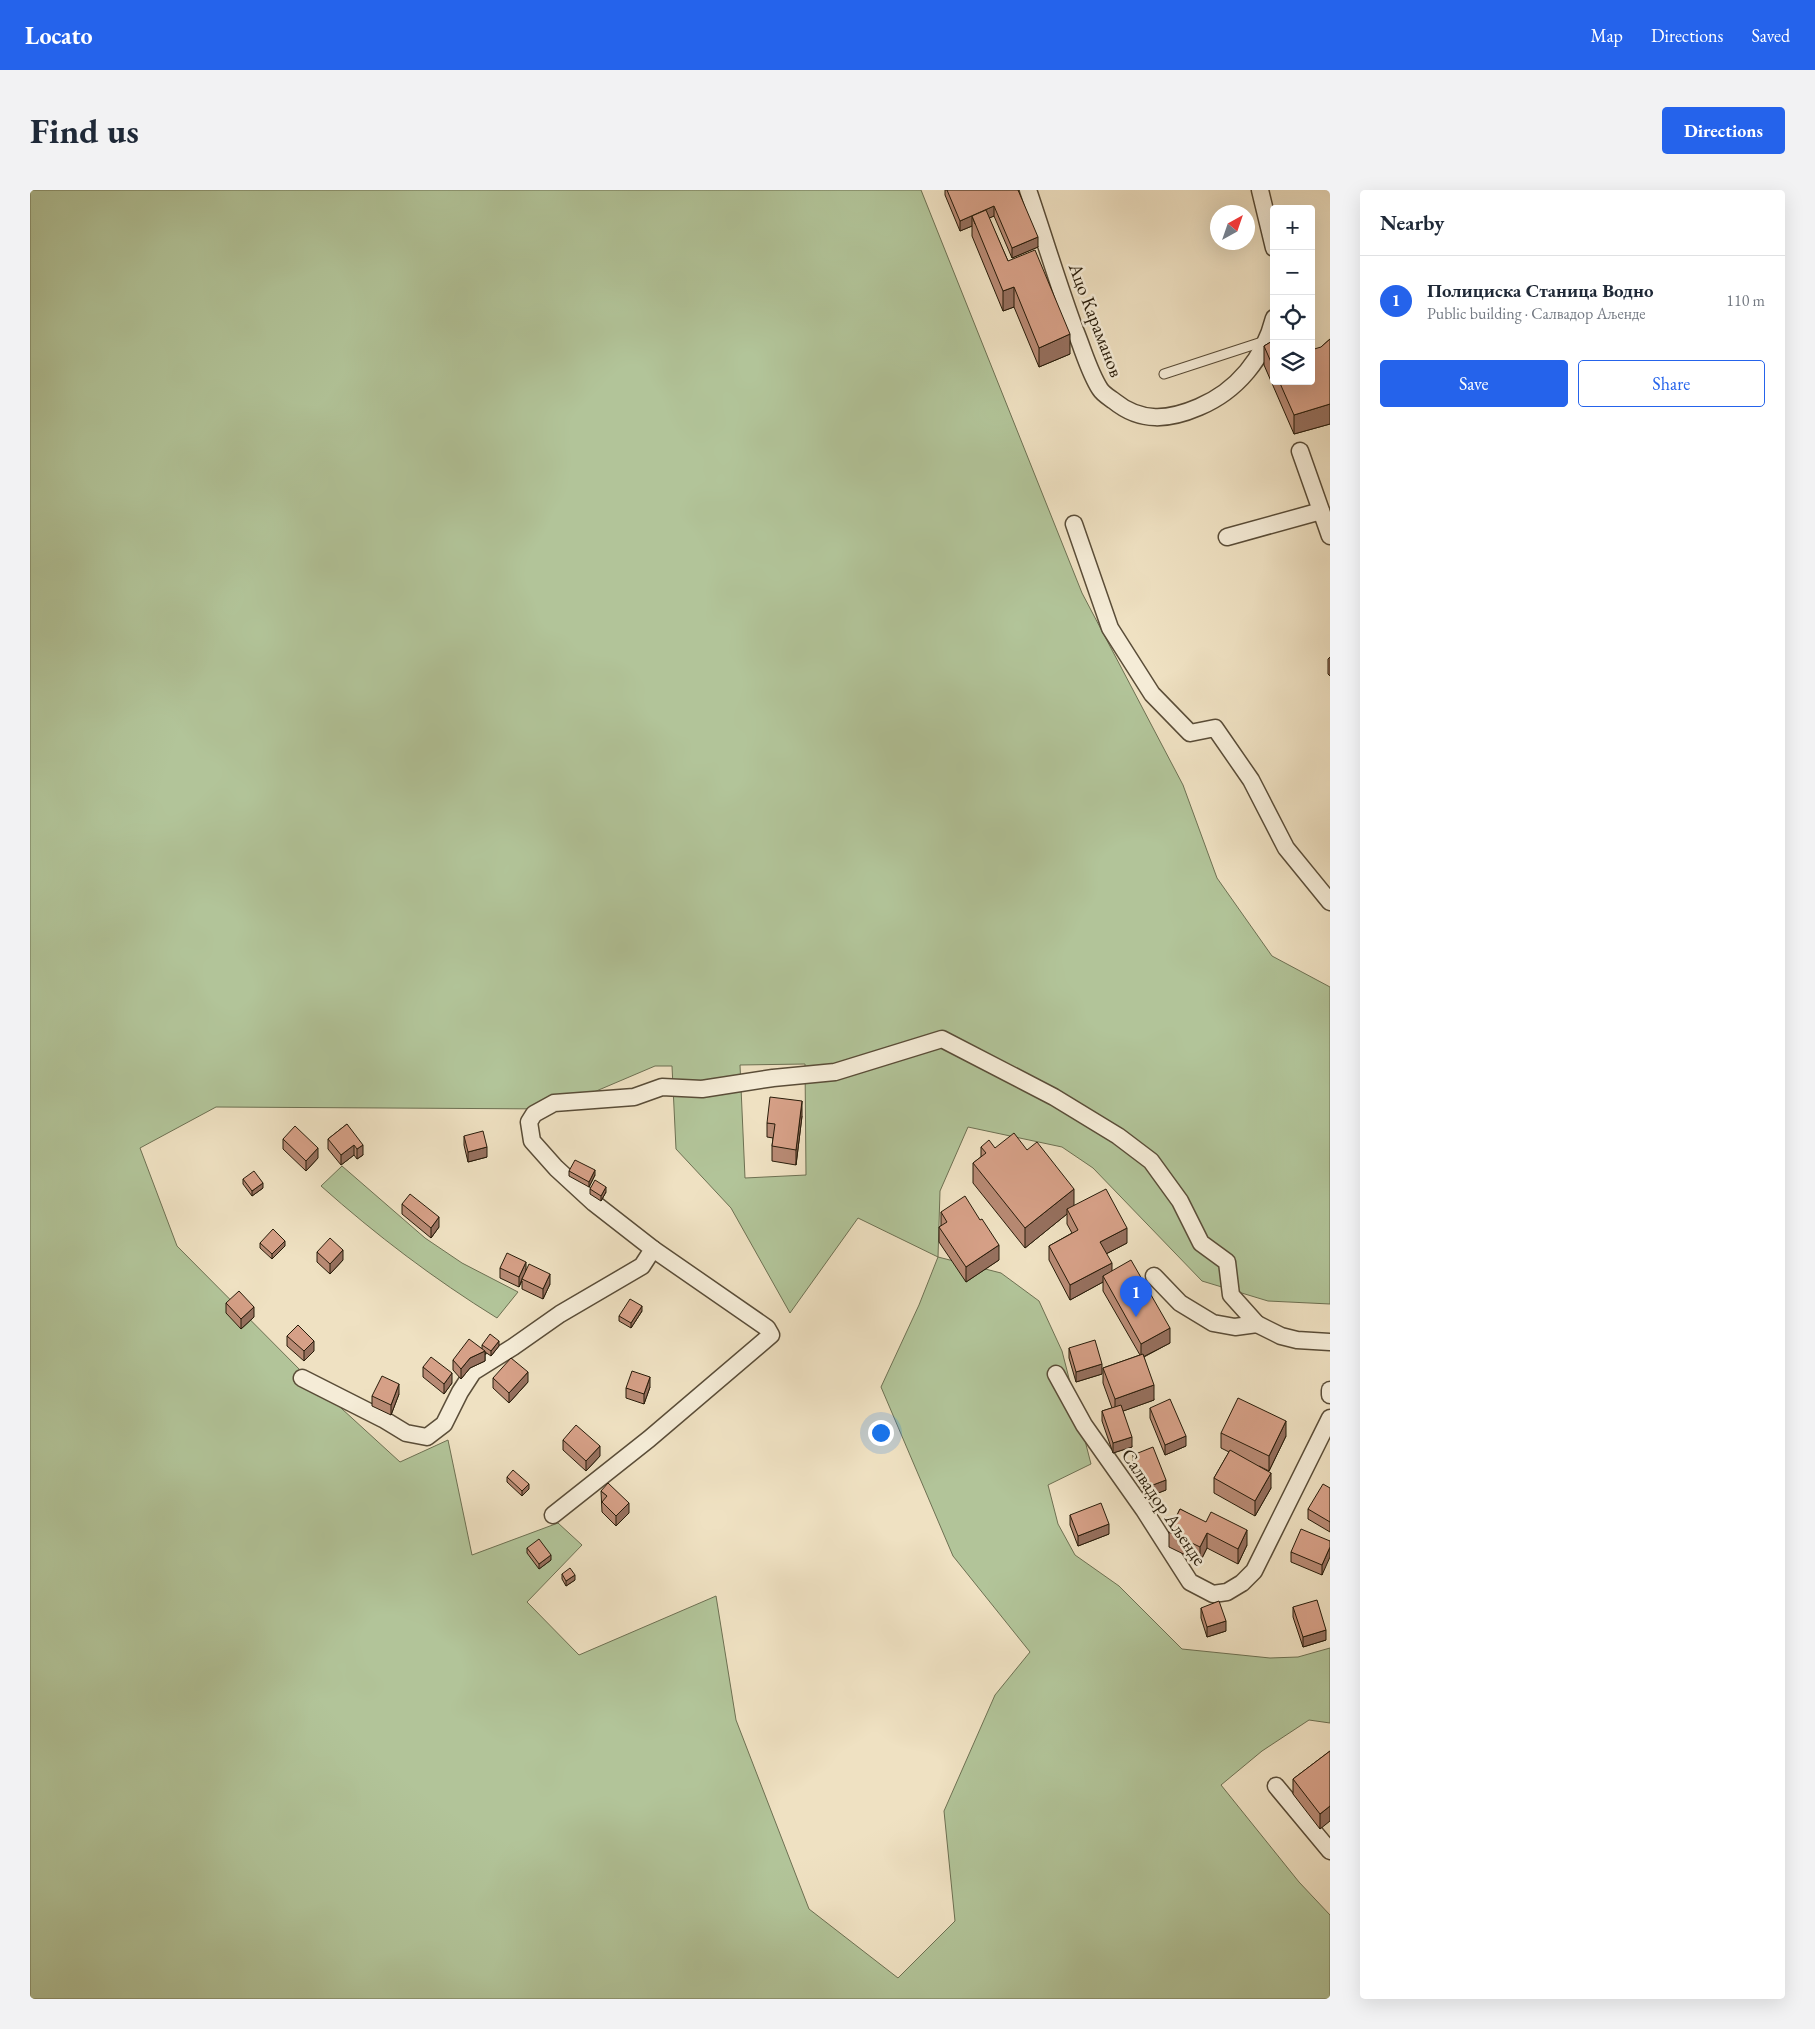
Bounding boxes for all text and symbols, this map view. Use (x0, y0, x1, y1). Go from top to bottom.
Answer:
text: Locato (25, 20, 93, 51)
text: Map (1591, 24, 1623, 47)
text: Directions (1651, 24, 1723, 47)
text: Saved (1751, 24, 1790, 47)
button: Directions (1662, 107, 1785, 154)
text: Find us (30, 108, 139, 153)
north arrow (1210, 205, 1255, 250)
map controls (1270, 205, 1315, 385)
button: + (1270, 205, 1315, 250)
text: Nearby (1380, 209, 1444, 236)
button: − (1270, 250, 1315, 295)
street label: Ацо Караманов (1062, 259, 1129, 381)
text: Полициска Станица Водно (1427, 278, 1654, 303)
text: 1 (1392, 290, 1400, 311)
text: 110 m (1726, 290, 1765, 311)
button: locate (1270, 295, 1315, 340)
text: Public building · Салвадор Аљенде (1427, 303, 1646, 324)
button: layers (1270, 340, 1315, 385)
button: Save (1380, 360, 1568, 407)
button: Share (1578, 360, 1765, 407)
pin: 1 (1120, 1276, 1152, 1317)
your location (868, 1420, 894, 1446)
street label: Салвадор Аљенде (1116, 1444, 1212, 1570)

